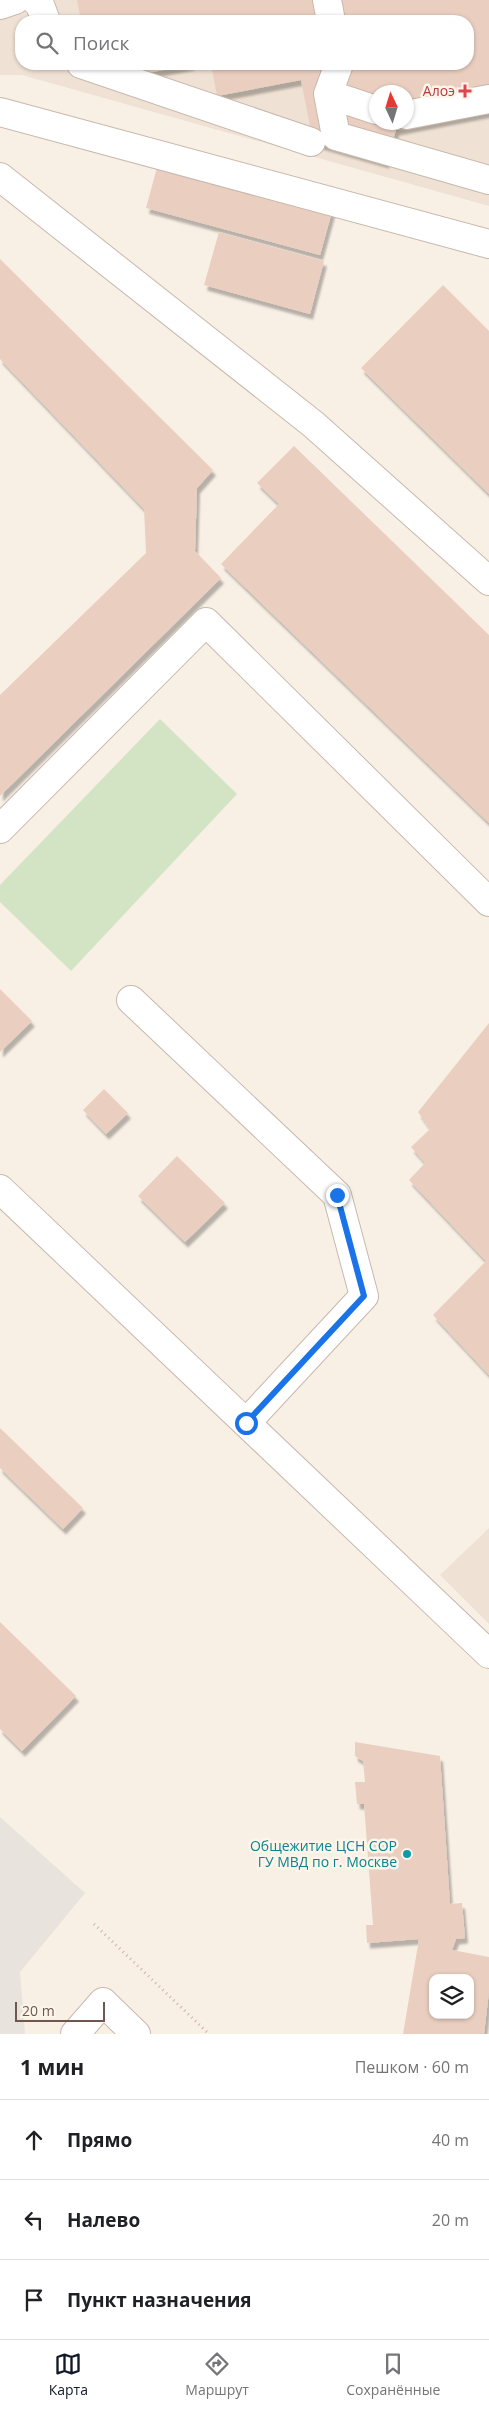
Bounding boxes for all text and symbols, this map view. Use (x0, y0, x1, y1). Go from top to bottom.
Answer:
search box (15, 15, 474, 70)
icon: search (33, 29, 61, 57)
text: Поиск (73, 30, 129, 56)
place label: Алоэ (423, 81, 455, 100)
north arrow (369, 85, 414, 130)
marker: Алоэ (459, 85, 471, 97)
route end (326, 1184, 349, 1207)
route start (235, 1412, 258, 1435)
place label: Общежитие ЦСН СОР ГУ МВД по г. Москве (250, 1836, 397, 1871)
marker: Общежитие ЦСН СОР ГУ МВД по г. Москве (401, 1848, 413, 1860)
map controls (429, 1974, 474, 2019)
button: layers (429, 1974, 474, 2019)
scale bar (15, 1999, 105, 2022)
text: 20 m (22, 2001, 55, 2020)
text: 1 мин (20, 2053, 84, 2081)
text: Пешком · 60 m (355, 2056, 469, 2078)
icon: ahead (20, 2126, 48, 2154)
text: Прямо (67, 2127, 132, 2153)
text: 40 m (432, 2129, 469, 2151)
icon: left (20, 2206, 48, 2234)
text: Налево (67, 2207, 140, 2233)
text: 20 m (432, 2209, 469, 2231)
icon: arrive (20, 2286, 48, 2314)
text: Пункт назначения (67, 2287, 252, 2313)
tab: Карта (49, 2350, 88, 2399)
tab: Маршрут (185, 2350, 249, 2399)
tab: Сохранённые (346, 2350, 440, 2399)

